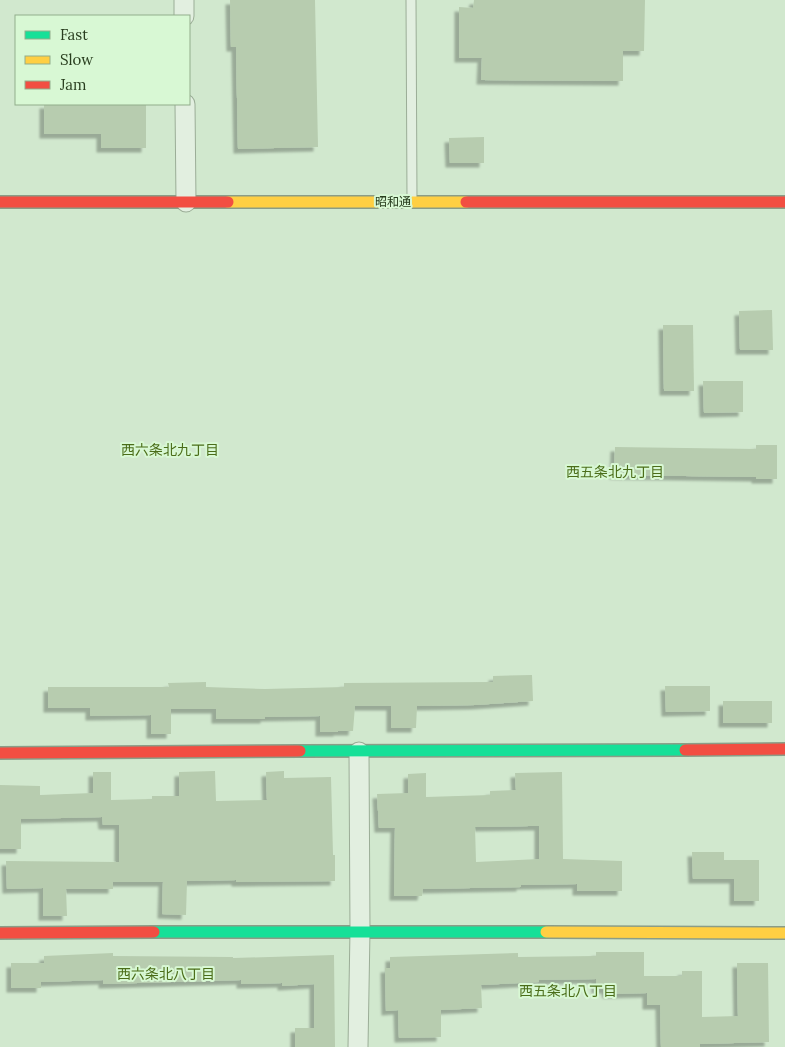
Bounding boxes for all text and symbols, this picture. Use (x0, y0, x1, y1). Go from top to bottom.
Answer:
legend (15, 15, 190, 105)
text: Fast (60, 25, 88, 44)
text: Slow (60, 50, 93, 69)
text: Jam (59, 75, 87, 94)
street label: 昭和通 (375, 194, 411, 209)
district label: 西六条北九丁目 (121, 441, 219, 459)
district label: 西五条北九丁目 (566, 463, 664, 481)
district label: 西六条北八丁目 (117, 965, 215, 983)
district label: 西五条北八丁目 (519, 982, 617, 1000)

